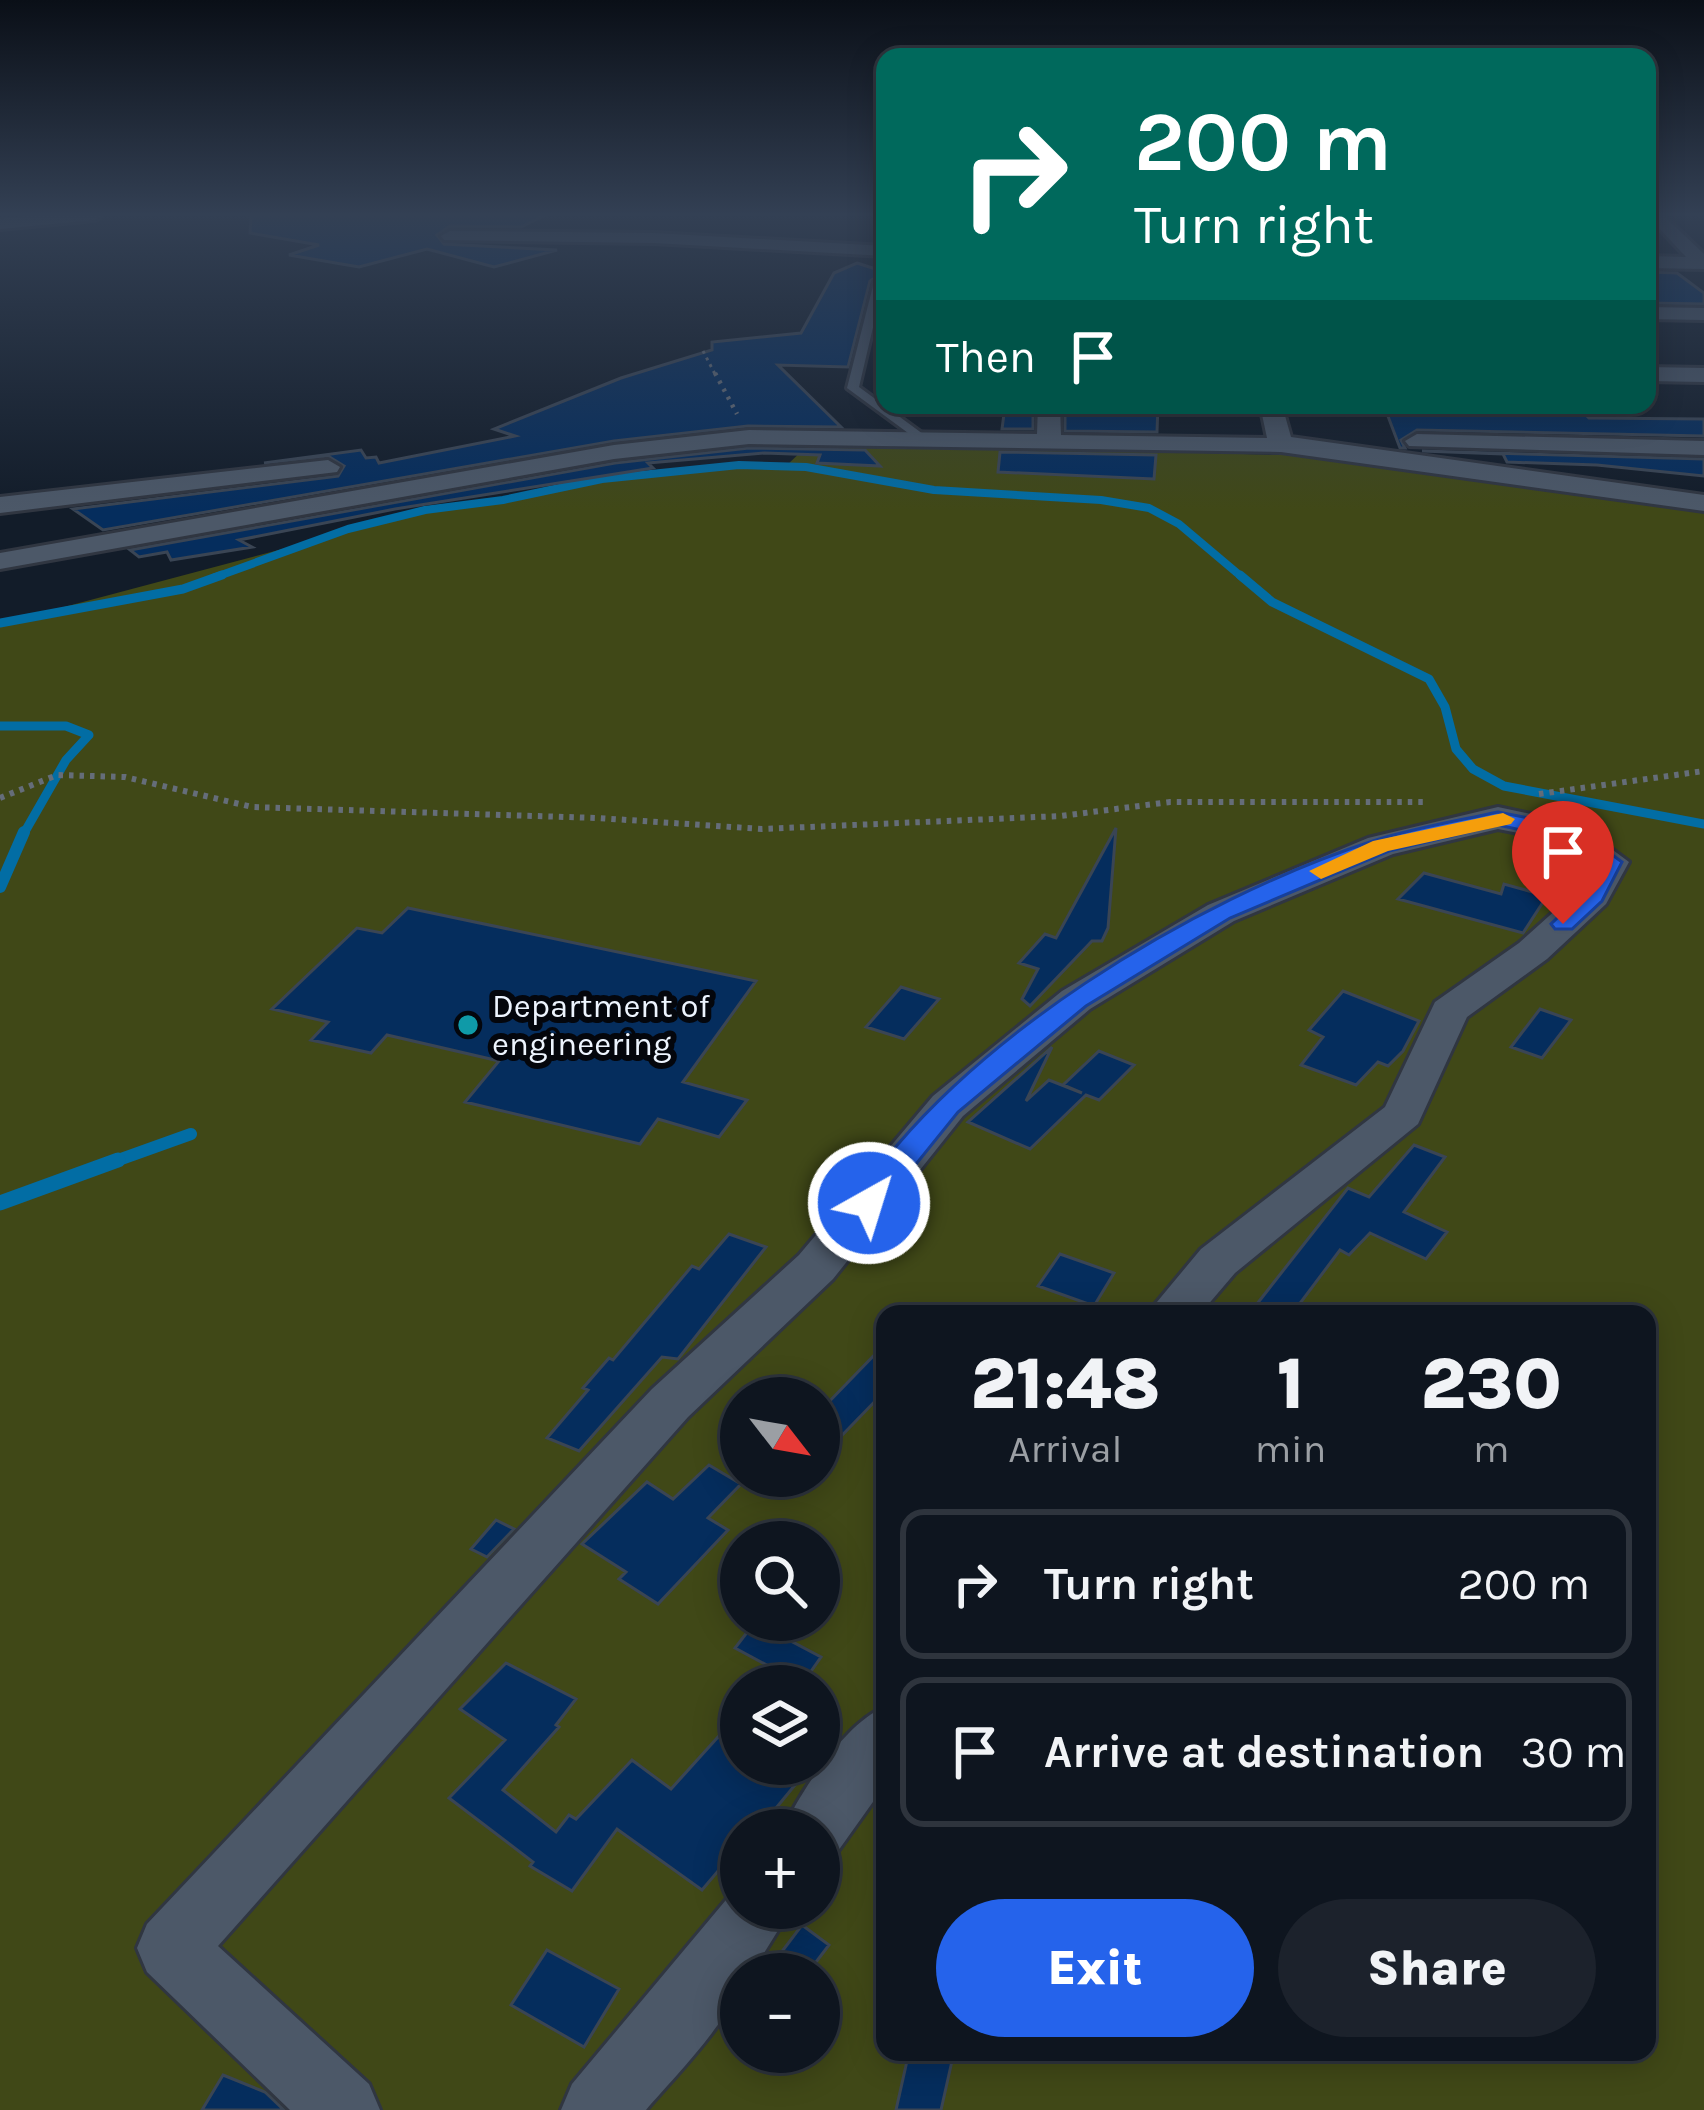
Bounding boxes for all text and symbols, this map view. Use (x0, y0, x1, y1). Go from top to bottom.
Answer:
text: 200 m (1134, 93, 1392, 191)
icon: right (936, 96, 1092, 252)
text: Turn right (1134, 193, 1374, 257)
icon: arrive (1060, 324, 1126, 390)
text: Then (936, 331, 1036, 383)
pin (1512, 801, 1614, 924)
icon: arrive (1530, 819, 1596, 885)
place label: Department of engineering (492, 987, 711, 1063)
marker: Department of engineering (455, 1012, 481, 1038)
position arrow (806, 1140, 932, 1266)
text: 21:48 (970, 1342, 1160, 1426)
text: 1 (1277, 1342, 1304, 1426)
text: 230 (1421, 1342, 1562, 1426)
north arrow (720, 1377, 840, 1497)
map controls (720, 1377, 840, 2073)
text: Arrival (1008, 1426, 1122, 1472)
text: min (1255, 1426, 1326, 1472)
text: m (1473, 1426, 1509, 1472)
button: search (720, 1521, 840, 1641)
icon: right (942, 1551, 1008, 1617)
text: Turn right (1044, 1558, 1254, 1610)
text: 200 m (1458, 1558, 1590, 1610)
button: layers (720, 1665, 840, 1785)
icon: arrive (942, 1719, 1008, 1785)
text: Arrive at destination (1044, 1726, 1484, 1778)
text: 30 m (1520, 1726, 1626, 1778)
button: + (720, 1809, 840, 1929)
button: Exit (936, 1899, 1254, 2037)
button: Share (1278, 1899, 1596, 2037)
button: − (720, 1953, 840, 2073)

